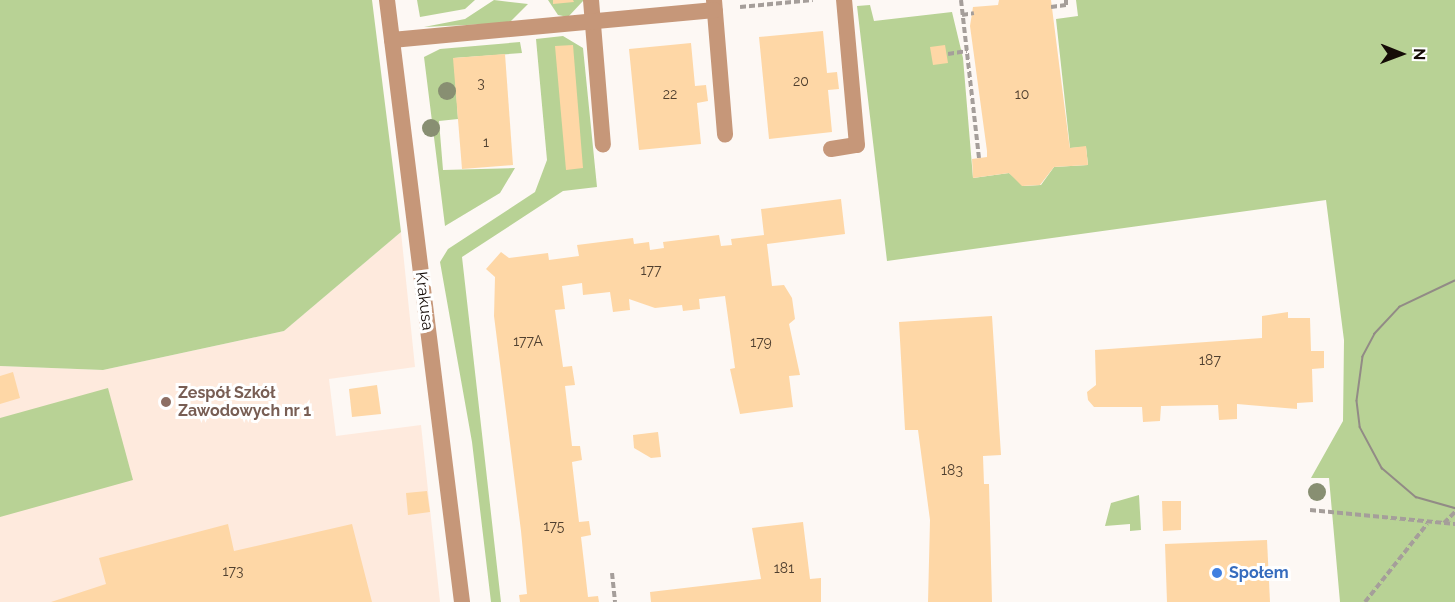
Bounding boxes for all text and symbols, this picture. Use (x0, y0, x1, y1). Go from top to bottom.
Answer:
north arrow (1371, 24, 1431, 84)
text: N (1410, 48, 1429, 61)
house number: 20 (793, 73, 809, 89)
house number: 3 (477, 75, 485, 91)
house number: 22 (663, 86, 677, 102)
house number: 10 (1015, 86, 1029, 102)
house number: 1 (483, 134, 489, 150)
house number: 177 (641, 262, 661, 278)
street label: Krakusa (411, 271, 437, 331)
house number: 177A (513, 333, 543, 349)
house number: 179 (750, 334, 772, 350)
house number: 187 (1199, 352, 1221, 368)
place label: Zespół Szkół Zawodowych nr 1 (178, 383, 311, 421)
marker: Zespół Szkół Zawodowych nr 1 (159, 395, 173, 409)
house number: 183 (941, 462, 963, 478)
house number: 175 (544, 518, 564, 534)
house number: 181 (774, 560, 794, 576)
house number: 173 (223, 563, 243, 579)
place label: Społem (1229, 563, 1289, 583)
marker: Społem (1210, 566, 1224, 580)

